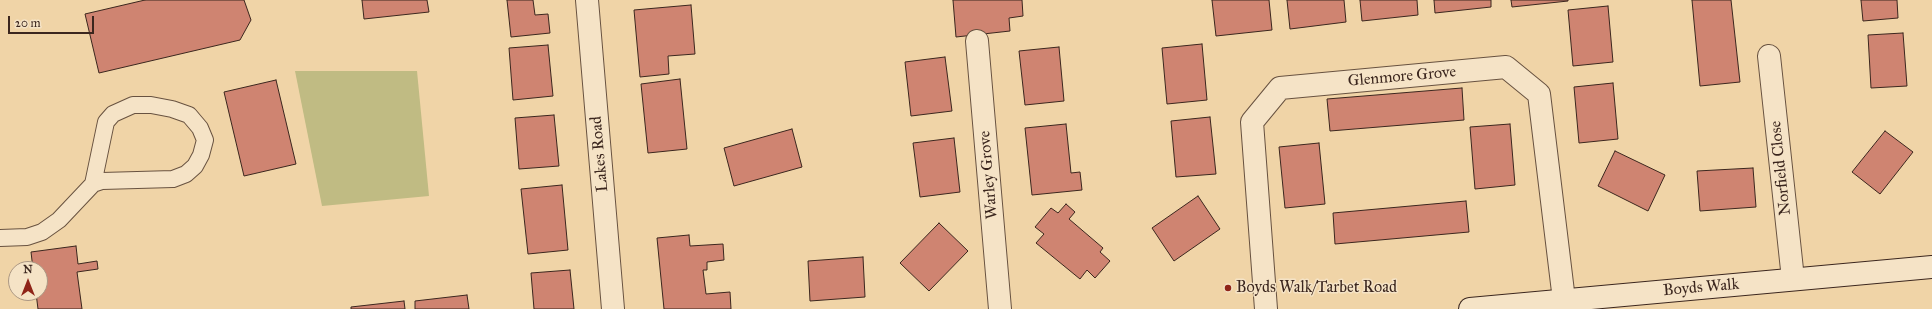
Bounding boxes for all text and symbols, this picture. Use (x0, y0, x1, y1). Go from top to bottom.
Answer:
scale bar (10, 8, 96, 34)
text: 20 m (15, 16, 41, 30)
street label: Glenmore Grove (1347, 63, 1457, 91)
street label: Lakes Road (587, 115, 613, 193)
street label: Norfield Close (1766, 120, 1796, 216)
street label: Warley Grove (976, 130, 1002, 220)
north arrow (8, 261, 48, 301)
text: N (23, 263, 33, 276)
street label: Boyds Walk (1662, 275, 1740, 301)
place label: Boyds Walk/Tarbet Road (1236, 278, 1397, 298)
marker: Boyds Walk/Tarbet Road (1223, 283, 1233, 293)

